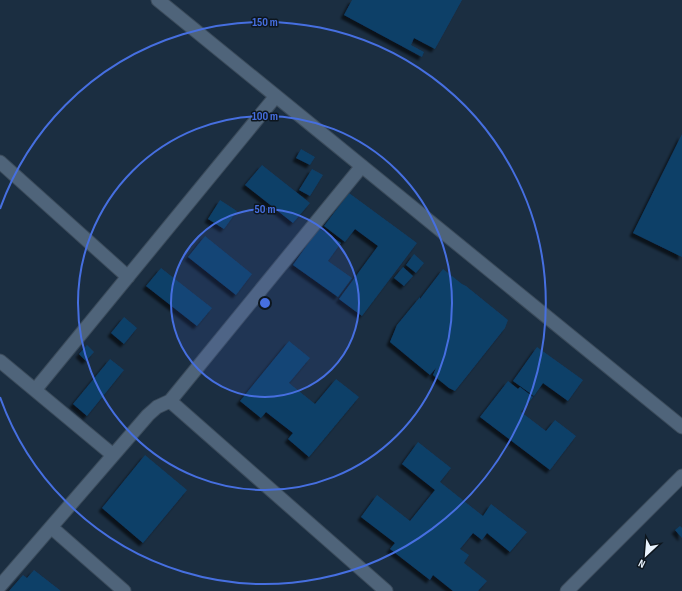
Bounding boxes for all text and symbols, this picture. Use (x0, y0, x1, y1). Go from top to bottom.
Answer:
text: 150 m (252, 15, 278, 30)
text: 100 m (252, 109, 278, 124)
text: 50 m (255, 202, 275, 217)
centre of rings (258, 296, 272, 310)
north arrow (626, 535, 666, 575)
text: N (636, 556, 647, 571)

